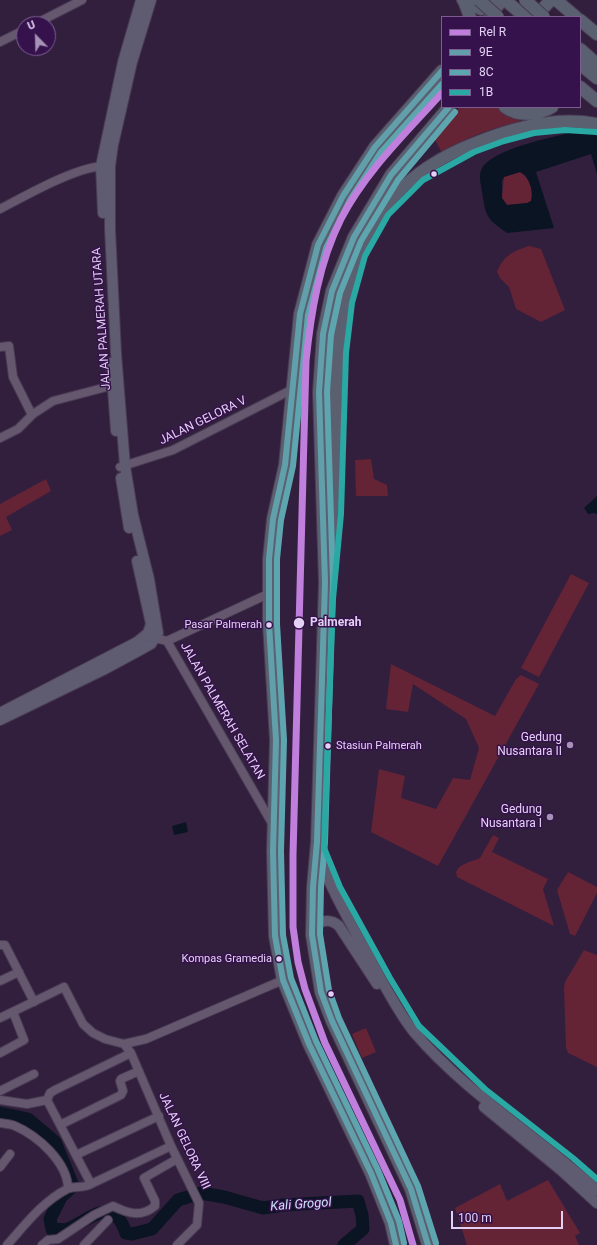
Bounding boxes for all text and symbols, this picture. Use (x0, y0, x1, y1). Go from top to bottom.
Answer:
north arrow (16, 16, 56, 56)
legend (441, 16, 581, 108)
text: U (26, 18, 37, 33)
text: Rel R (479, 25, 506, 39)
text: 9E (479, 45, 493, 59)
text: 8C (479, 65, 494, 79)
text: 1B (479, 85, 493, 99)
unlabelled marker (429, 169, 439, 179)
street label: JALAN PALMERAH UTARA (90, 247, 114, 391)
street label: JALAN GELORA V (157, 394, 249, 448)
marker: Palmerah (292, 616, 306, 630)
place label: Palmerah (310, 616, 361, 630)
place label: Pasar Palmerah (184, 618, 262, 632)
marker: Pasar Palmerah (264, 620, 274, 630)
street label: JALAN PALMERAH SELATAN (177, 640, 267, 782)
place label: Gedung Nusantara II (497, 731, 562, 759)
place label: Stasiun Palmerah (336, 739, 422, 753)
marker: Gedung Nusantara II (565, 740, 575, 750)
marker: Stasiun Palmerah (323, 741, 333, 751)
place label: Gedung Nusantara I (480, 803, 542, 831)
marker: Gedung Nusantara I (545, 812, 555, 822)
place label: Kompas Gramedia (181, 952, 272, 966)
marker: Kompas Gramedia (274, 954, 284, 964)
unlabelled marker (326, 989, 336, 999)
street label: JALAN GELORA VIII (155, 1090, 213, 1192)
water label: Kali Grogol (270, 1195, 332, 1215)
scale bar (453, 1203, 565, 1229)
text: 100 m (458, 1211, 492, 1225)

